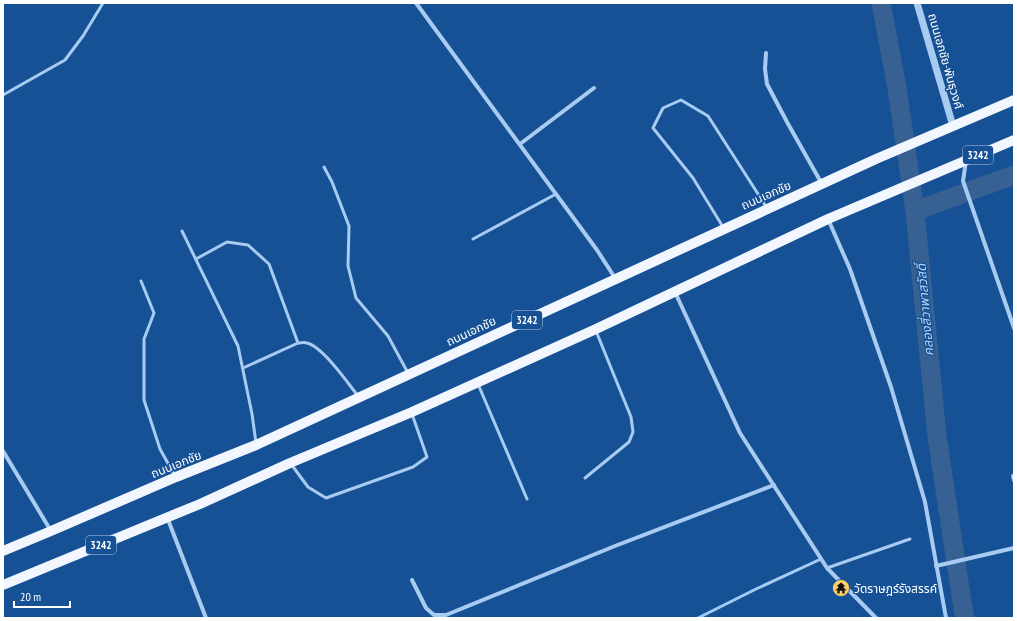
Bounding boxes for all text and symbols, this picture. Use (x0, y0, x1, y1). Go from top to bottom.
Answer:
street label: ถนนเอกชัย-พันธุวงศ์ (925, 11, 967, 111)
road number: 3242 (963, 146, 993, 164)
street label: ถนนเอกชัย (739, 177, 793, 213)
water label: คลองสี่วาพาสวัสดิ์ (911, 259, 938, 357)
road number: 3242 (512, 311, 542, 329)
street label: ถนนเอกชัย (444, 313, 498, 349)
street label: ถนนเอกชัย (149, 447, 203, 481)
road number: 3242 (86, 536, 116, 554)
temple icon: วัดราษฎร์รังสรรค์ (831, 578, 851, 598)
place label: วัดราษฎร์รังสรรค์ (854, 581, 937, 596)
scale bar (14, 583, 70, 609)
text: 20 m (20, 589, 41, 604)

